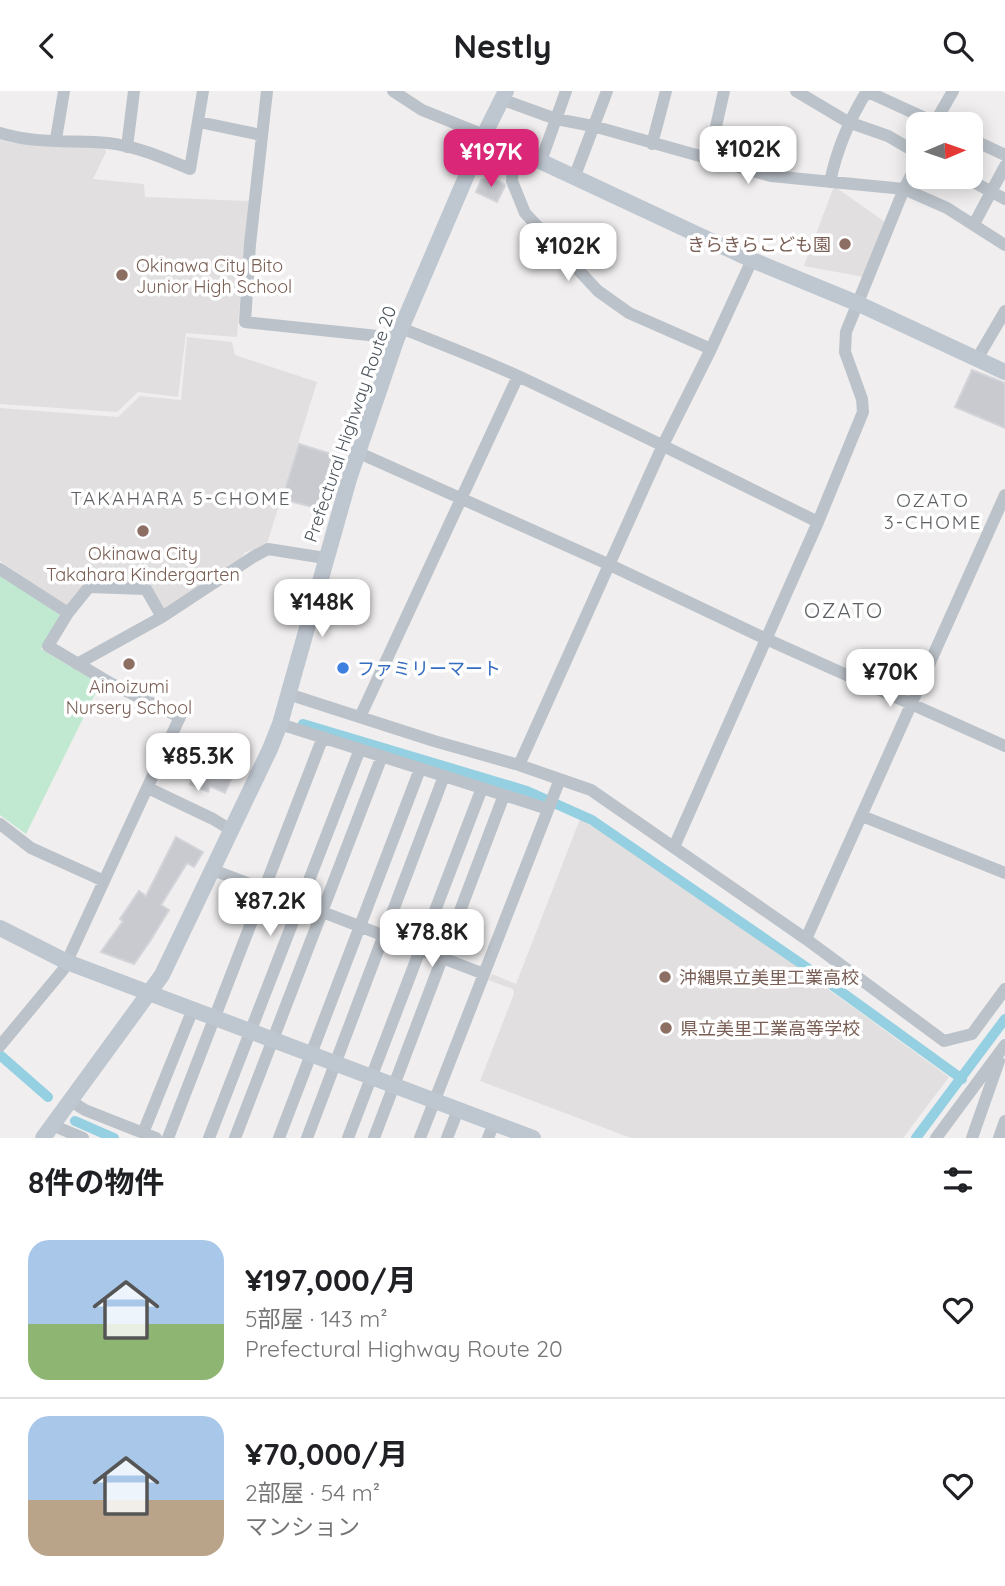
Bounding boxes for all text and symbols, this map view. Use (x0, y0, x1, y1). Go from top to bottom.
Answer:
text: Nestly (454, 26, 551, 66)
icon: back (28, 27, 66, 65)
icon: search (939, 27, 977, 65)
north arrow (906, 112, 984, 189)
map controls (906, 112, 983, 189)
pin: ¥102K (699, 127, 797, 186)
pin: ¥197K (442, 129, 540, 189)
text: ¥102K (716, 134, 780, 163)
text: ¥197K (460, 137, 522, 166)
pin: ¥102K (519, 223, 617, 283)
text: ¥102K (536, 231, 600, 260)
place label: きらきらこども園 (687, 233, 831, 256)
marker: きらきらこども園 (837, 236, 853, 252)
place label: Okinawa City Bito Junior High School (136, 254, 292, 298)
marker: Okinawa City Bito Junior High School (114, 267, 130, 283)
street label: Prefectural Highway Route 20 (299, 303, 401, 545)
district label: TAKAHARA 5-CHOME (70, 486, 292, 510)
district label: OZATO 3-CHOME (884, 488, 982, 534)
marker: Okinawa City Takahara Kindergarten (135, 523, 151, 539)
place label: Okinawa City Takahara Kindergarten (46, 542, 240, 586)
pin: ¥148K (273, 580, 371, 639)
text: ¥148K (290, 587, 354, 616)
district label: OZATO (804, 597, 884, 623)
pin: ¥70K (849, 649, 931, 709)
marker: Ainoizumi Nursery School (121, 656, 137, 672)
place label: ファミリーマート (357, 657, 501, 680)
text: ¥70K (862, 657, 918, 686)
marker: ファミリーマート (335, 660, 351, 676)
place label: Ainoizumi Nursery School (66, 675, 192, 719)
pin: ¥85.3K (141, 733, 255, 793)
text: ¥85.3K (162, 741, 234, 770)
pin: ¥87.2K (213, 879, 327, 938)
text: ¥87.2K (234, 886, 306, 915)
pin: ¥78.8K (375, 909, 489, 969)
text: ¥78.8K (396, 917, 468, 946)
place label: 沖縄県立美里工業高校 (679, 966, 859, 989)
marker: 沖縄県立美里工業高校 (657, 969, 673, 985)
place label: 県立美里工業高等学校 (680, 1017, 860, 1040)
marker: 県立美里工業高等学校 (658, 1020, 674, 1036)
icon: filters (939, 1161, 977, 1199)
text: 8件の物件 (28, 1163, 164, 1201)
text: ¥197,000/月 (245, 1261, 417, 1299)
icon: home (84, 1268, 168, 1352)
icon: heart (939, 1291, 977, 1329)
text: 5部屋 · 143 m² (245, 1304, 387, 1333)
text: Prefectural Highway Route 20 (245, 1334, 563, 1363)
text: ¥70,000/月 (245, 1435, 408, 1473)
icon: home (84, 1444, 168, 1528)
icon: heart (939, 1467, 977, 1505)
text: 2部屋 · 54 m² (245, 1478, 380, 1507)
text: マンション (245, 1512, 360, 1541)

